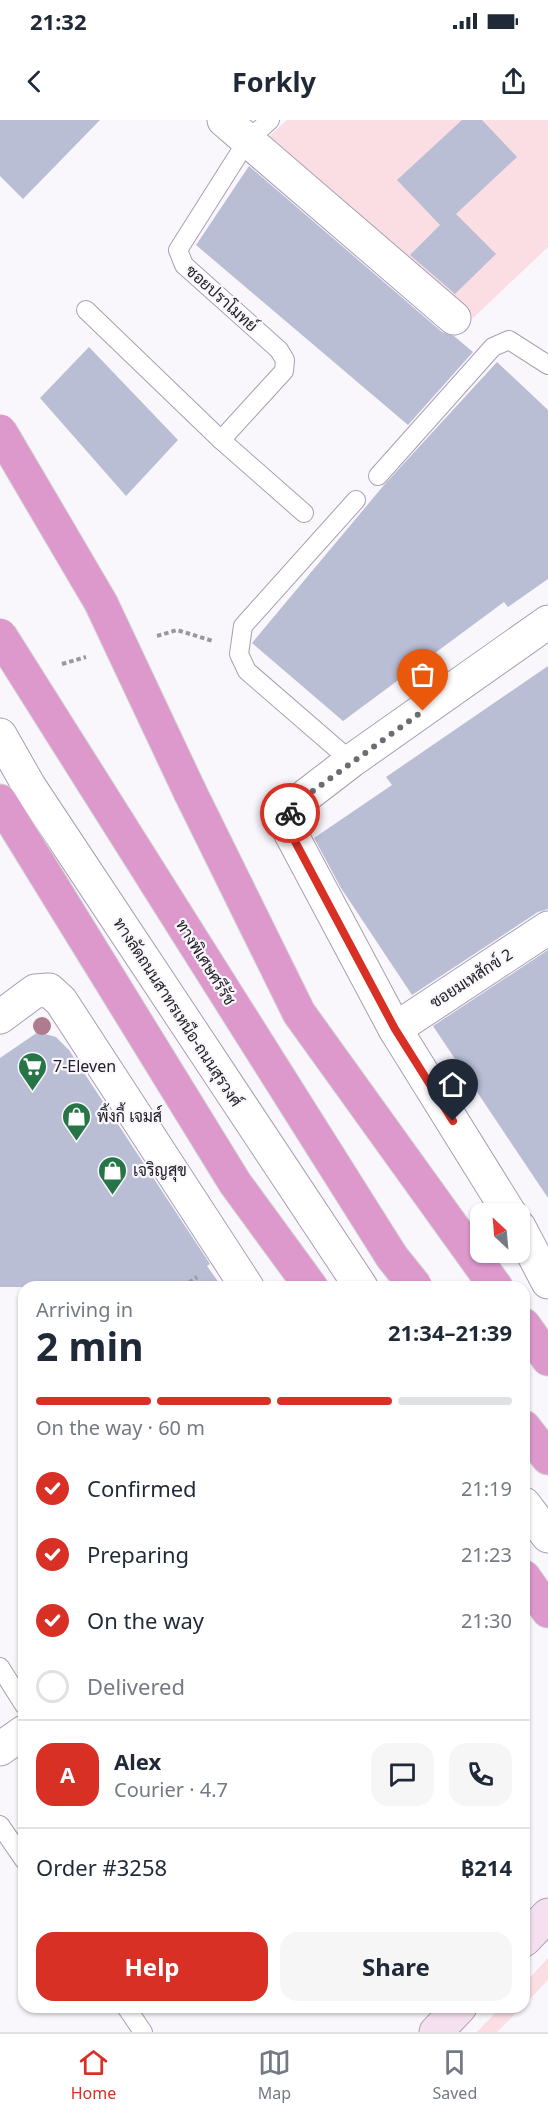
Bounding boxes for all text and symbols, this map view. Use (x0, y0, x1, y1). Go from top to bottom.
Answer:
text: 21:32 (30, 6, 87, 36)
text: Forkly (232, 63, 316, 100)
icon: back (18, 65, 51, 98)
icon: share (497, 65, 530, 98)
street label: ซอยปราโมทย์ (181, 259, 263, 336)
pin (397, 649, 448, 711)
icon: bag (406, 658, 439, 691)
courier (260, 783, 320, 843)
icon: bike (274, 797, 307, 830)
street label: ทางลัดถนนสาทรเหนือ-ถนนสุรวงศ์ (108, 913, 248, 1111)
street label: ทางพิเศษศรีรัช (171, 915, 241, 1009)
street label: ซอยมเหสักข์ 2 (425, 942, 517, 1013)
supermarket icon: 7-Eleven (16, 1050, 48, 1092)
place label: 7-Eleven (53, 1055, 116, 1077)
pin (427, 1059, 478, 1121)
icon: home (436, 1068, 469, 1101)
shop icon: พิ้งกี้ เจมส์ (60, 1100, 92, 1142)
place label: พิ้งกี้ เจมส์ (97, 1102, 162, 1127)
shop icon: เจริญสุข (96, 1154, 128, 1196)
place label: เจริญสุข (133, 1159, 187, 1182)
north arrow (470, 1203, 530, 1263)
map controls (470, 1203, 530, 1263)
text: Arriving in (36, 1296, 133, 1323)
text: 21:34–21:39 (388, 1317, 512, 1347)
text: 2 min (36, 1319, 143, 1372)
text: On the way · 60 m (36, 1414, 205, 1441)
icon: check (36, 1472, 69, 1505)
text: Confirmed (87, 1473, 197, 1503)
text: 21:19 (461, 1475, 512, 1502)
icon: check (36, 1538, 69, 1571)
text: Preparing (87, 1539, 189, 1569)
text: 21:23 (461, 1541, 512, 1568)
icon: check (36, 1604, 69, 1637)
text: On the way (87, 1605, 204, 1635)
text: 21:30 (461, 1607, 512, 1634)
text: Delivered (87, 1671, 185, 1701)
button: chat (371, 1743, 434, 1806)
button: phone (449, 1743, 512, 1806)
text: Alex (114, 1746, 161, 1776)
text: A (60, 1759, 75, 1789)
text: Courier · 4.7 (114, 1776, 228, 1803)
text: Order #3258 (36, 1852, 167, 1882)
text: ฿214 (461, 1852, 512, 1882)
button: Help (36, 1932, 268, 2001)
button: Share (280, 1932, 512, 2001)
tab: Home (71, 2046, 116, 2104)
tab: Map (258, 2046, 291, 2104)
tab: Saved (432, 2046, 477, 2104)

